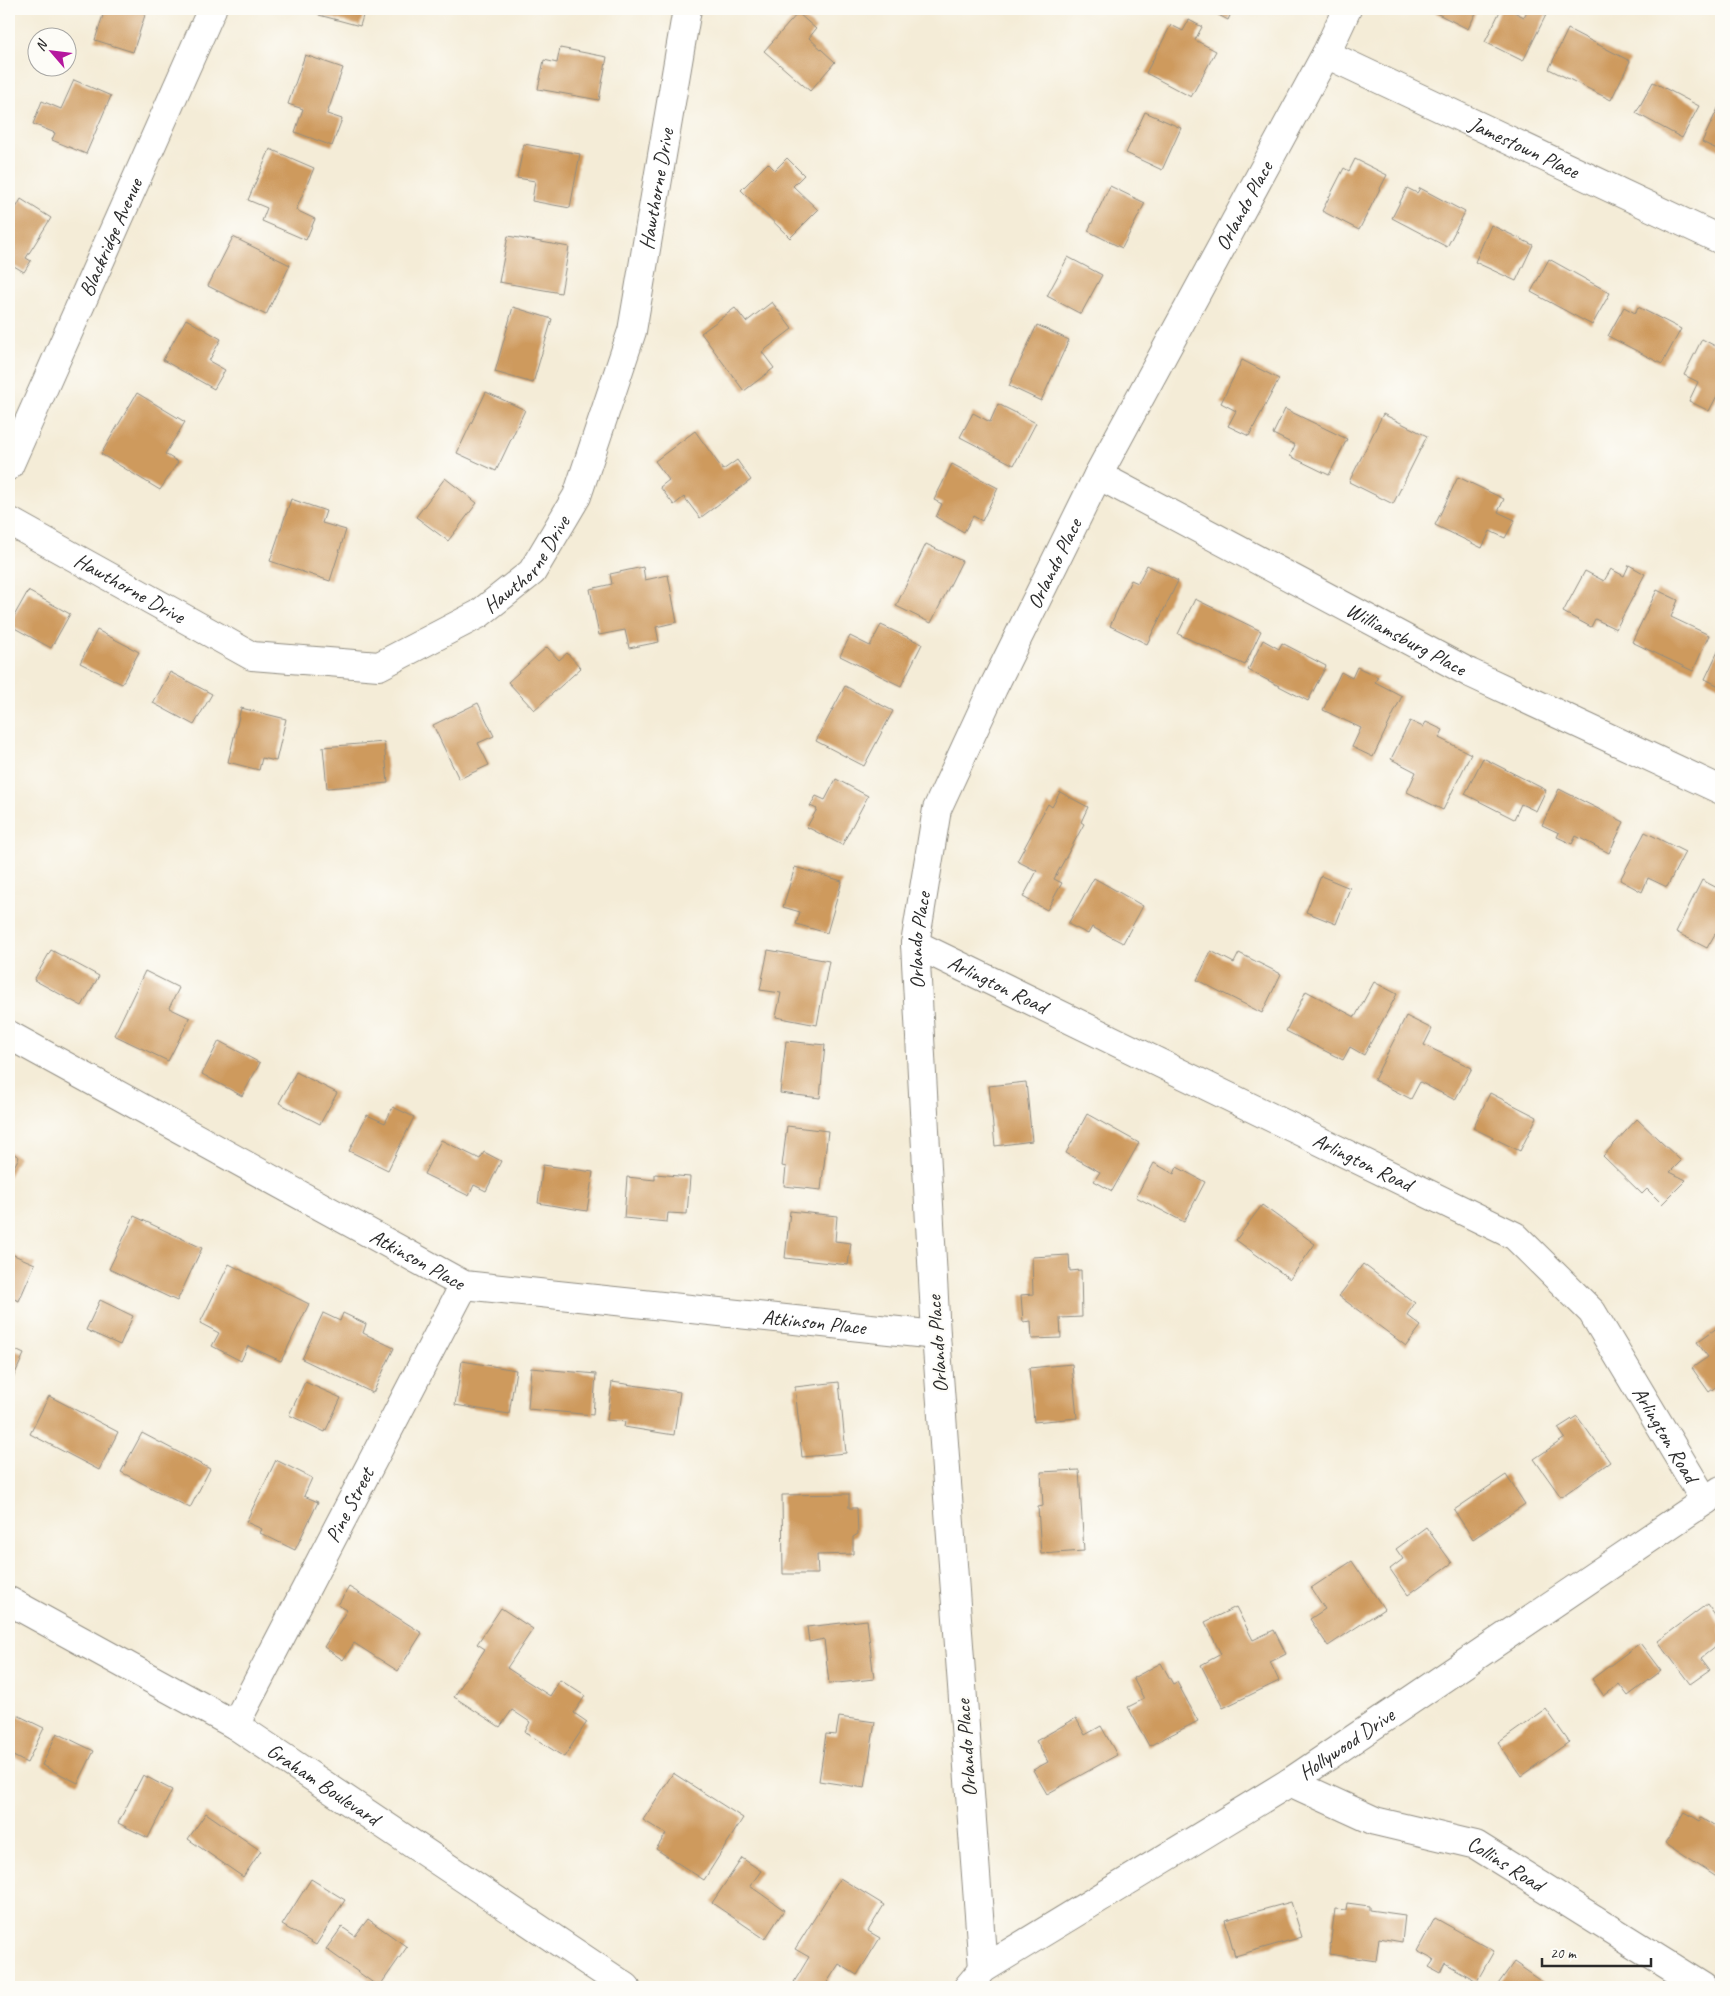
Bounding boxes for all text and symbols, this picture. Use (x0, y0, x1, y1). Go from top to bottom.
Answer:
north arrow (28, 28, 78, 78)
text: N (31, 36, 52, 54)
street label: Jamestown Place (1464, 110, 1584, 185)
street label: Hawthorne Drive (633, 125, 680, 251)
street label: Orlando Place (1209, 155, 1279, 255)
street label: Blackridge Avenue (73, 173, 148, 301)
street label: Hawthorne Drive (478, 510, 576, 619)
street label: Orlando Place (1021, 512, 1088, 613)
street label: Hawthorne Drive (70, 547, 190, 630)
street label: Williamsburg Place (1342, 597, 1471, 682)
street label: Orlando Place (902, 888, 937, 990)
street label: Arlington Road (944, 949, 1055, 1021)
street label: Arlington Road (1309, 1127, 1420, 1199)
street label: Atkinson Place (366, 1223, 471, 1297)
street label: Orlando Place (920, 1292, 953, 1394)
street label: Atkinson Place (761, 1304, 869, 1341)
street label: Arlington Road (1626, 1382, 1706, 1490)
street label: Pine Street (319, 1461, 381, 1547)
street label: Orlando Place (949, 1696, 982, 1798)
street label: Hollywood Drive (1293, 1701, 1400, 1785)
street label: Graham Boulevard (262, 1737, 388, 1833)
street label: Collins Road (1465, 1830, 1552, 1899)
scale bar (1542, 1936, 1651, 1968)
text: 20 m (1550, 1944, 1577, 1963)

